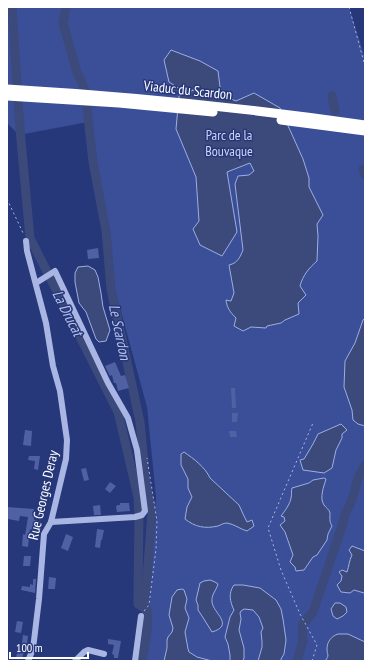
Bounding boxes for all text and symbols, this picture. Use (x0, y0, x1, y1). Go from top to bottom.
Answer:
street label: Viaduc du Scardon (142, 76, 233, 104)
park label: Parc de la Bouvaque (205, 126, 253, 160)
water label: La Drucat (48, 287, 88, 341)
water label: Le Scardon (105, 302, 135, 363)
street label: Rue Georges Deray (24, 448, 62, 542)
scale bar (10, 634, 88, 660)
text: 100 m (16, 640, 43, 655)

